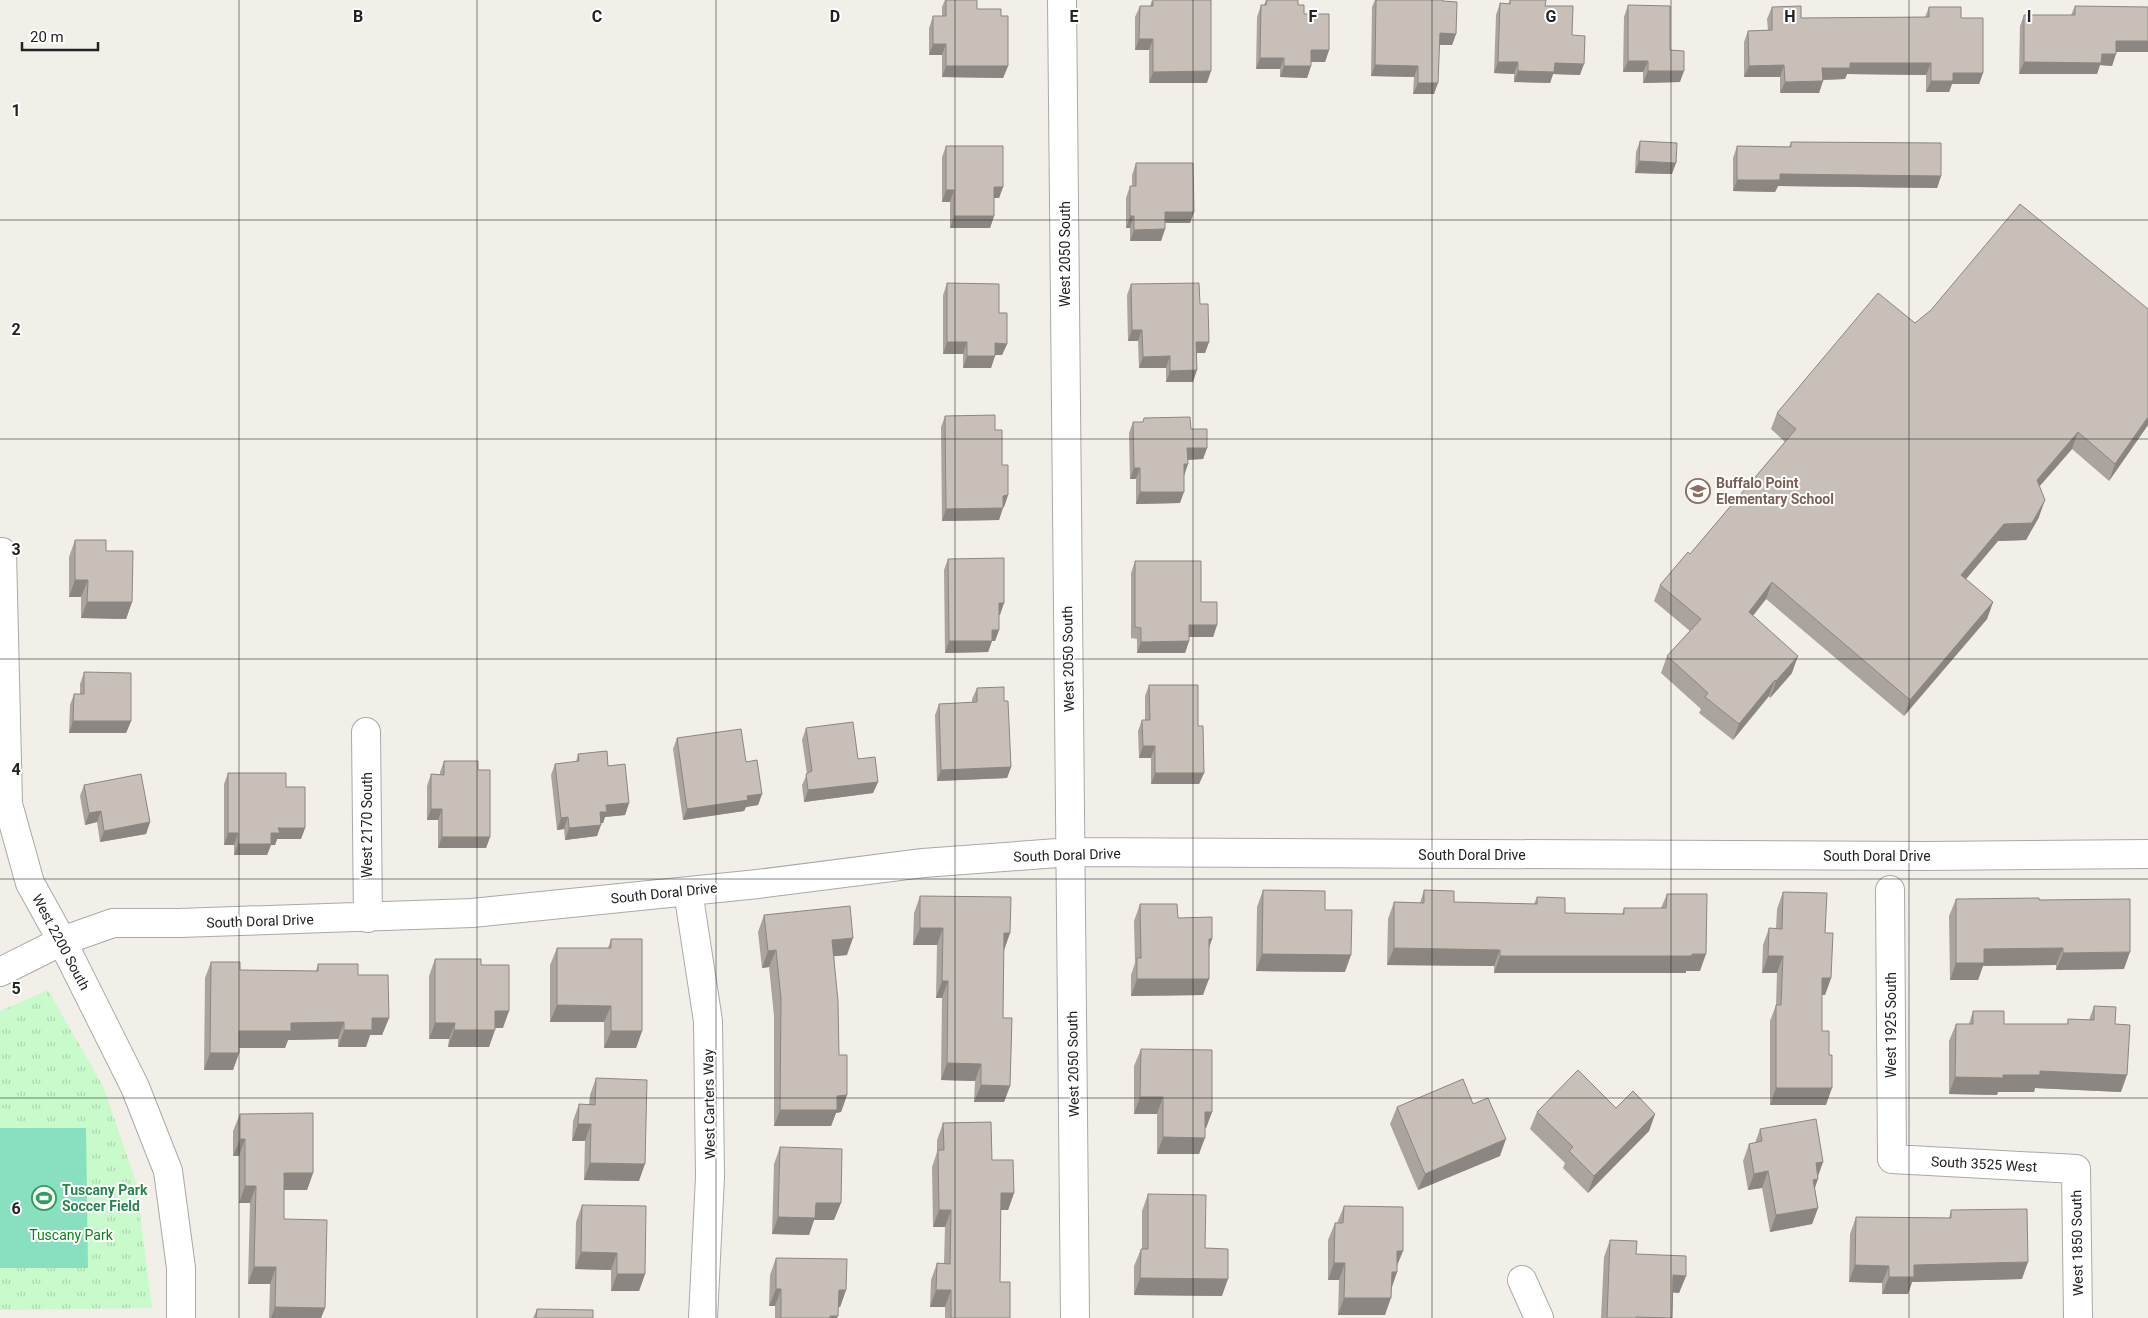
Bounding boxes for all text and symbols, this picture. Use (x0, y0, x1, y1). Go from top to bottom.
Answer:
text: B (353, 7, 363, 26)
text: C (592, 7, 602, 26)
text: D (830, 7, 840, 26)
text: E (1070, 7, 1079, 26)
text: F (1309, 7, 1318, 26)
text: G (1546, 7, 1557, 26)
text: H (1784, 7, 1796, 26)
text: I (2027, 7, 2031, 26)
scale bar (22, 20, 99, 52)
text: 20 m (30, 28, 64, 46)
text: 1 (11, 101, 21, 120)
street label: West 2050 South (1057, 201, 1073, 307)
text: 2 (11, 320, 21, 339)
place label: Buffalo Point Elementary School (1716, 475, 1834, 507)
school or university icon: Buffalo Point Elementary School (1685, 478, 1711, 504)
text: 3 (11, 540, 21, 559)
street label: West 2050 South (1059, 606, 1077, 712)
text: 4 (11, 760, 21, 779)
street label: West 2170 South (359, 772, 375, 878)
street label: South Doral Drive (1013, 845, 1121, 865)
street label: South Doral Drive (1418, 847, 1526, 863)
street label: South Doral Drive (1823, 848, 1931, 864)
street label: South Doral Drive (610, 879, 718, 907)
street label: West 2200 South (29, 891, 93, 993)
street label: South Doral Drive (206, 911, 314, 931)
street label: West 1925 South (1883, 972, 1899, 1078)
text: 5 (11, 979, 21, 998)
street label: West 2050 South (1064, 1011, 1082, 1117)
street label: West Carters Way (700, 1048, 718, 1159)
street label: South 3525 West (1931, 1153, 2038, 1175)
place label: Tuscany Park Soccer Field (62, 1182, 148, 1214)
sports icon: Tuscany Park Soccer Field (31, 1185, 57, 1211)
street label: West 1850 South (2068, 1190, 2086, 1296)
text: 6 (11, 1199, 21, 1218)
park label: Tuscany Park (29, 1227, 114, 1243)

